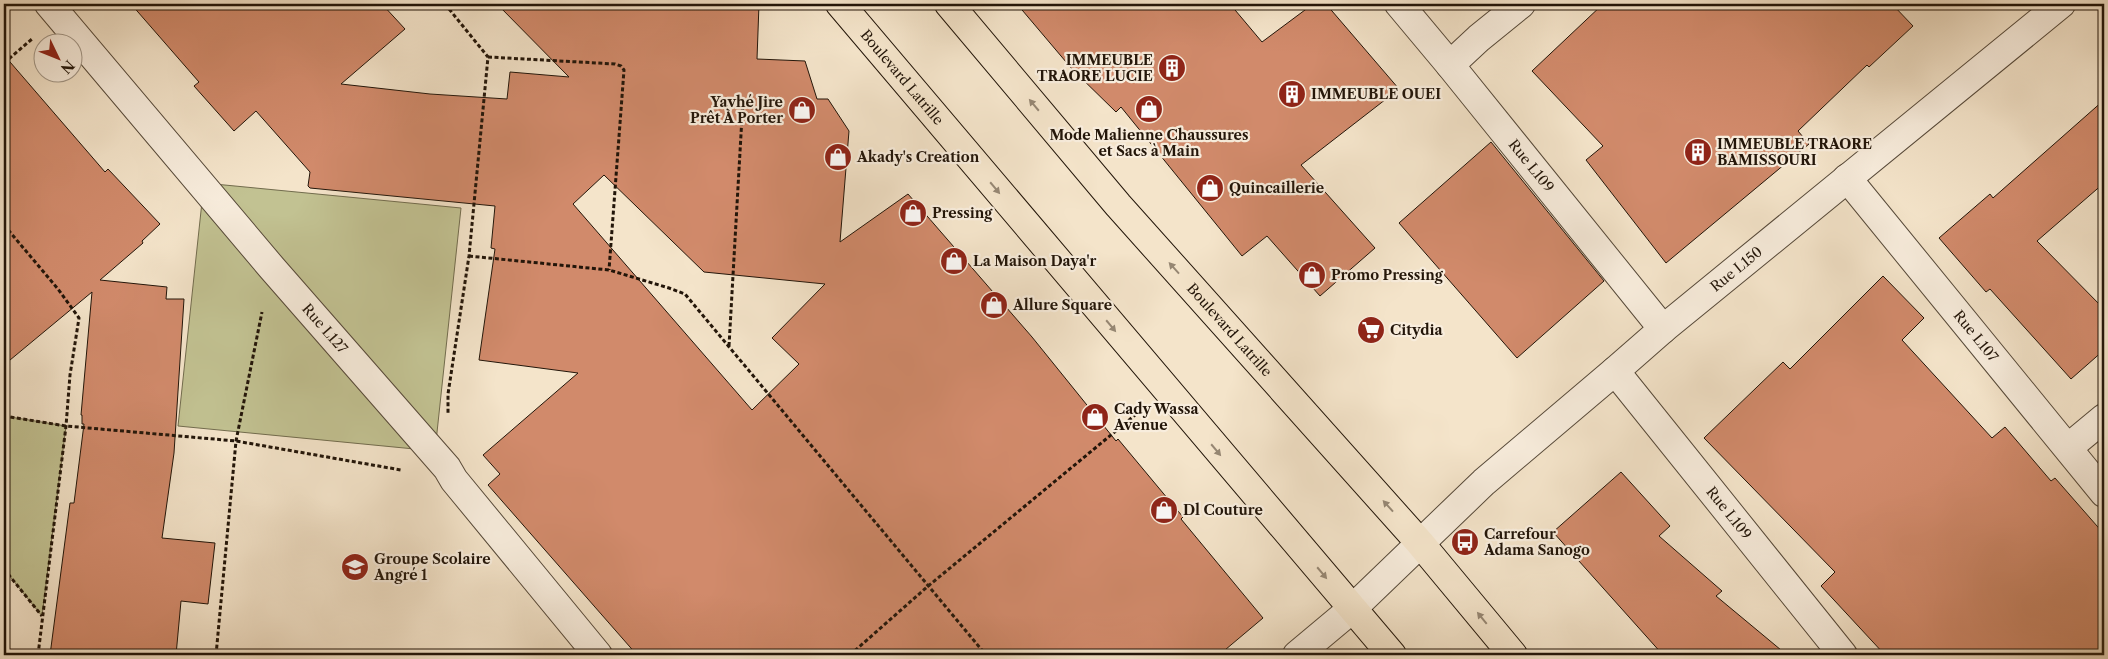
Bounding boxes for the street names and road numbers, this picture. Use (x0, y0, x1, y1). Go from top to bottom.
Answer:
street label: Boulevard Latrille (857, 26, 948, 129)
street label: Rue L109 (1505, 136, 1558, 196)
street label: Rue L150 (1707, 242, 1766, 296)
street label: Boulevard Latrille (1183, 279, 1276, 380)
street label: Rue L127 (298, 300, 352, 357)
street label: Rue L107 (1950, 307, 2002, 366)
street label: Rue L109 (1702, 483, 1756, 543)

